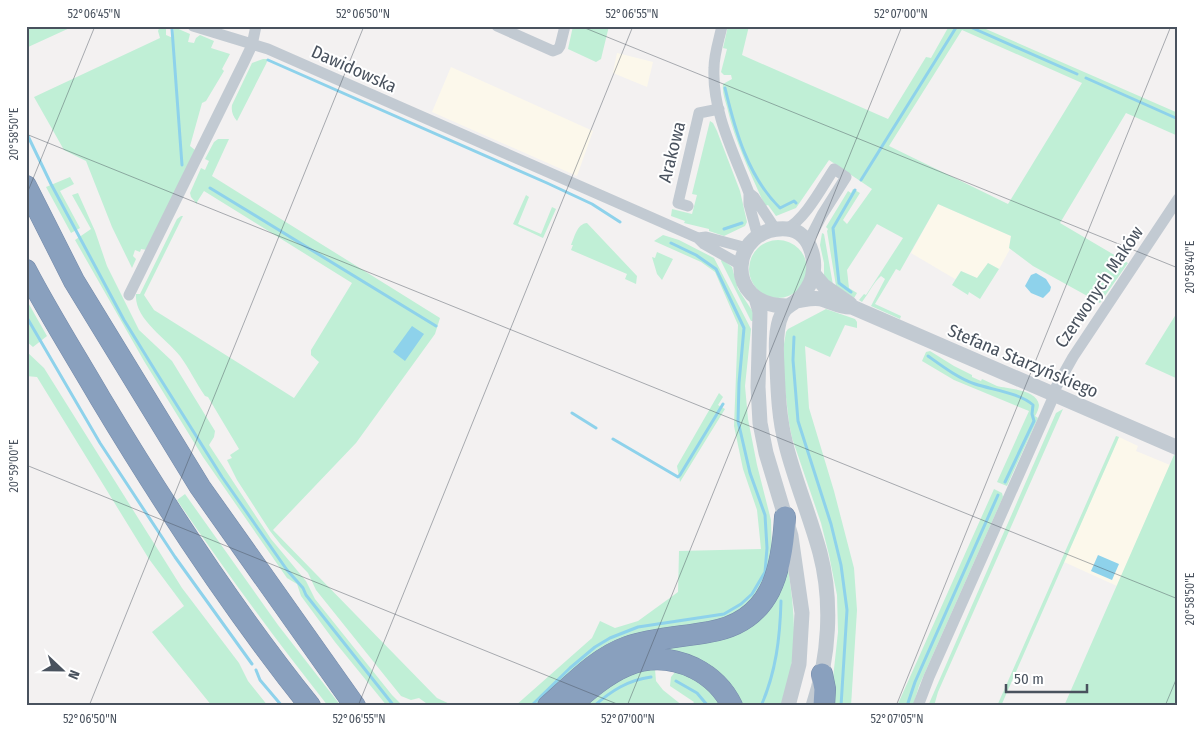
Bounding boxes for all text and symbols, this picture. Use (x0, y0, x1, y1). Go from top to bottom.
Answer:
text: 52°06'45"N (68, 7, 120, 21)
text: 52°06'50"N (336, 7, 390, 21)
text: 52°06'55"N (605, 7, 659, 21)
text: 52°07'00"N (874, 7, 928, 21)
street label: Dawidowska (308, 40, 400, 98)
text: 20°58'50"E (7, 107, 21, 160)
street label: Arakowa (654, 119, 690, 185)
street label: Czerwonych Maków (1050, 222, 1148, 352)
text: 20°58'40"E (1183, 240, 1197, 293)
street label: Stefana Starzyńskiego (944, 319, 1102, 403)
text: 20°59'00"E (7, 439, 21, 493)
text: 20°58'50"E (1183, 572, 1197, 625)
north arrow (38, 644, 88, 694)
scale bar (1006, 662, 1088, 694)
text: N (64, 668, 83, 682)
text: 50 m (1014, 670, 1044, 688)
text: 52°06'50"N (63, 712, 117, 726)
text: 52°06'55"N (332, 712, 386, 726)
text: 52°07'00"N (601, 712, 655, 726)
text: 52°07'05"N (871, 712, 923, 726)

